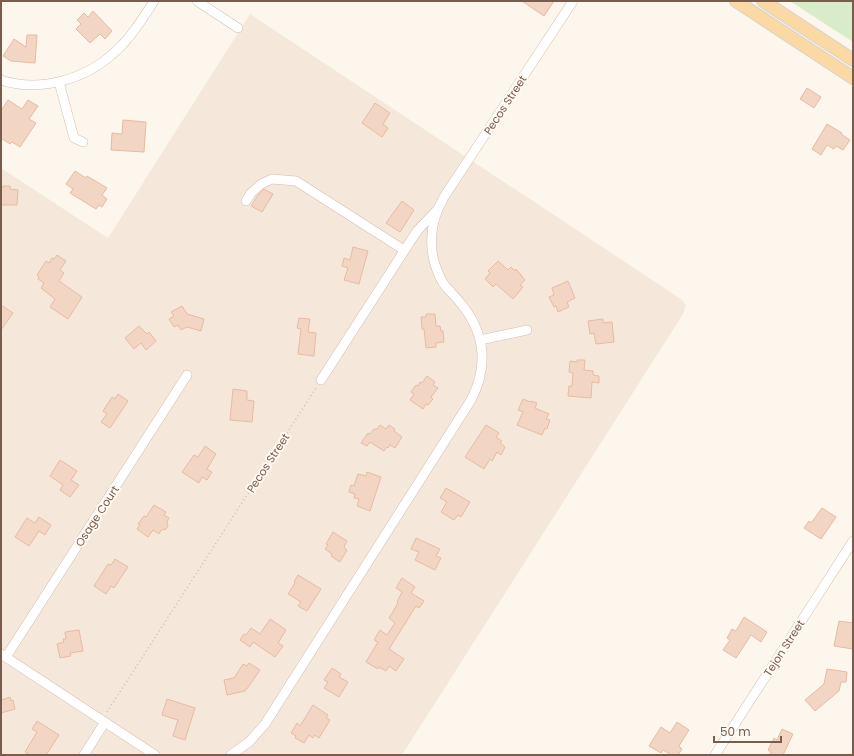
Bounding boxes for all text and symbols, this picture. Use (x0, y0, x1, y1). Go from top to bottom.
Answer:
street label: Pecos Street (480, 72, 530, 138)
street label: Pecos Street (243, 430, 293, 496)
street label: Osage Court (71, 482, 123, 550)
street label: Tejon Street (760, 616, 808, 680)
scale bar (714, 718, 781, 744)
text: 50 m (720, 723, 751, 740)

